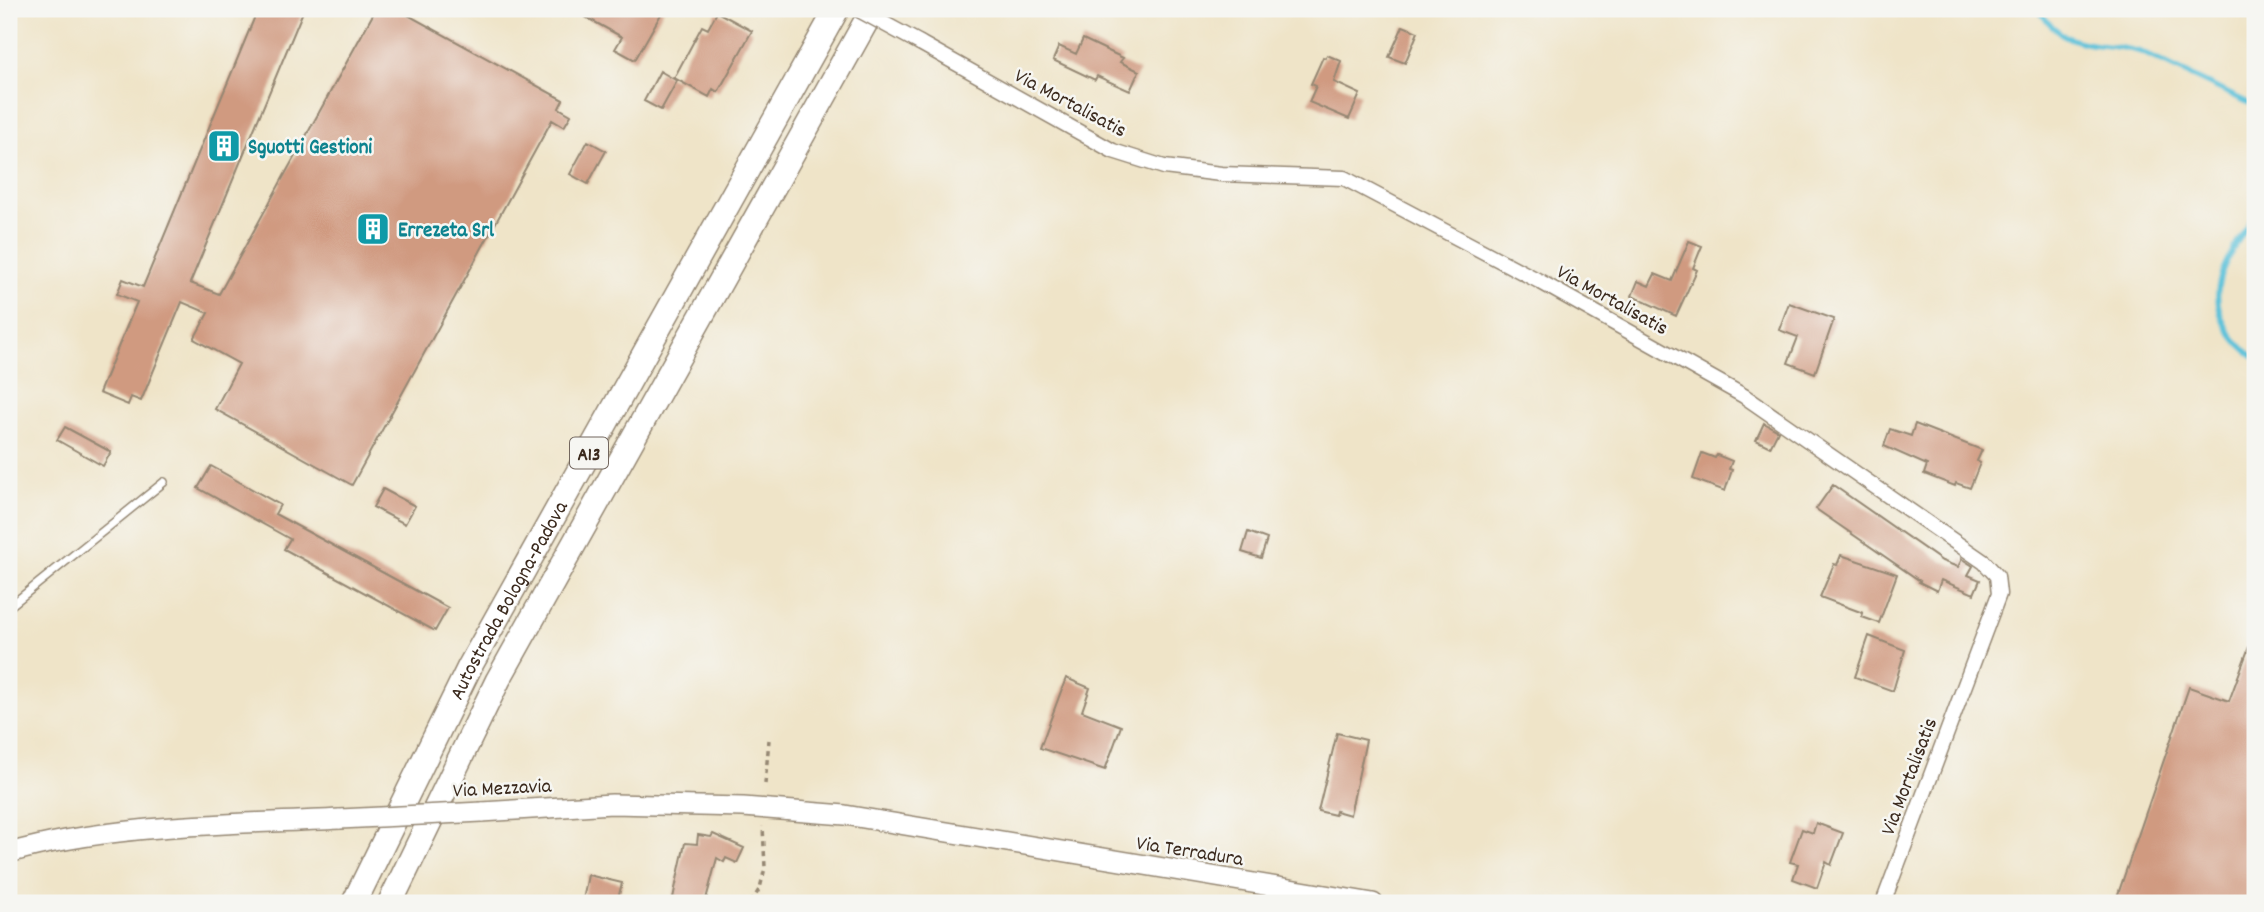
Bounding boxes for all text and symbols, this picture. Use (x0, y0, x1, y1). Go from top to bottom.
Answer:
street label: Via Mortalisatis (1008, 62, 1131, 147)
building icon: Sguotti Gestioni (205, 127, 243, 165)
place label: Sguotti Gestioni (248, 134, 372, 164)
building icon: Errezeta Srl (354, 210, 392, 248)
place label: Errezeta Srl (398, 217, 495, 247)
street label: Via Mortalisatis (1550, 259, 1673, 345)
road number: A13 (570, 437, 608, 468)
street label: Autostrada Bologna-Padova (444, 495, 578, 706)
street label: Via Mortalisatis (1875, 714, 1947, 840)
street label: Via Mezzavia (452, 772, 553, 808)
street label: Via Terradura (1134, 830, 1246, 876)

